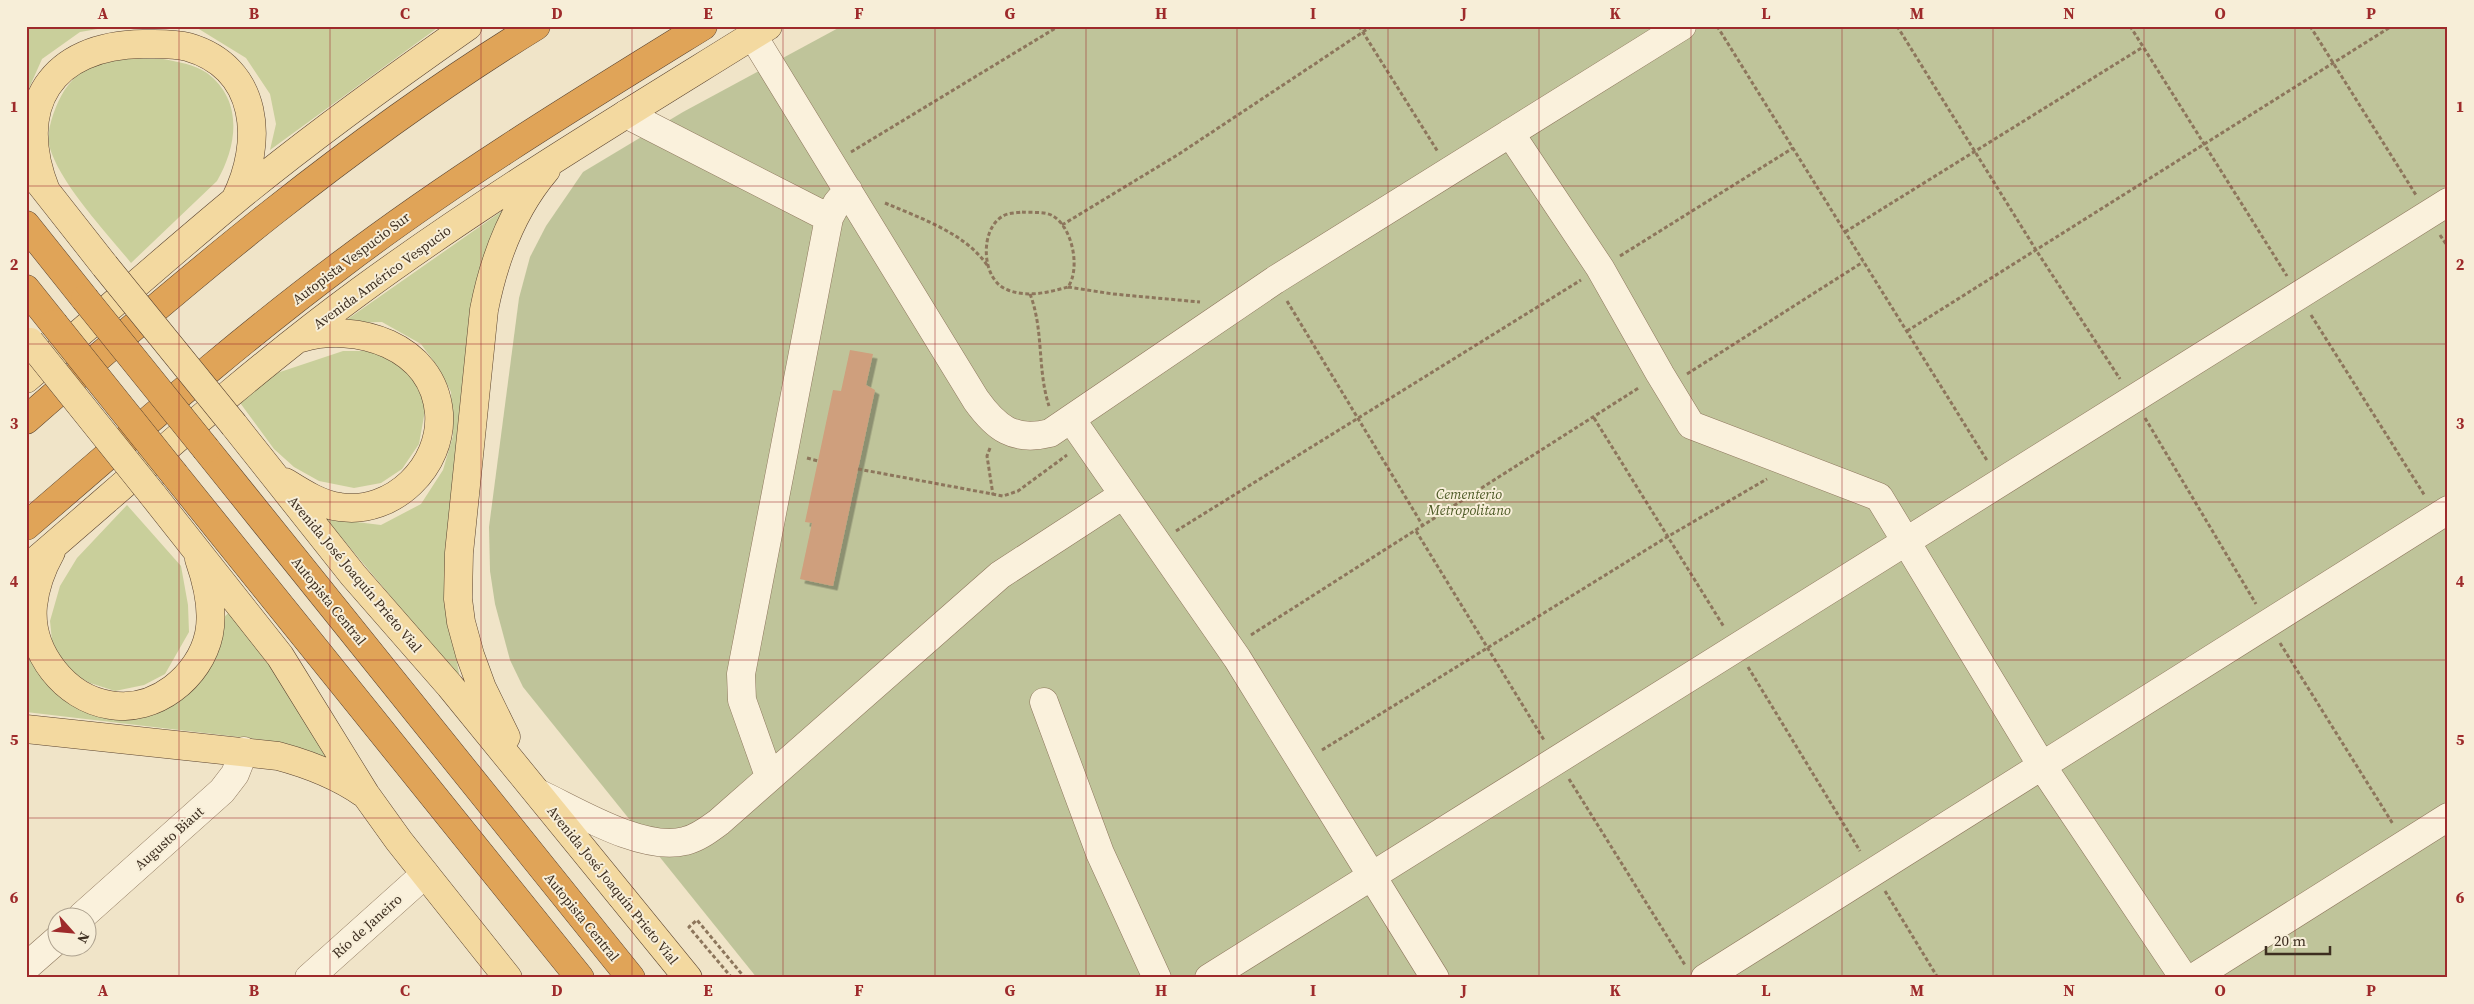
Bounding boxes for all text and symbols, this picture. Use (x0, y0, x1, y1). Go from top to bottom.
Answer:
text: A (98, 2, 109, 24)
text: B (249, 2, 260, 24)
text: C (400, 2, 410, 24)
text: D (551, 2, 563, 24)
text: E (703, 2, 713, 24)
text: F (854, 2, 864, 24)
text: G (1005, 2, 1016, 24)
text: H (1155, 2, 1167, 24)
text: I (1310, 2, 1316, 24)
text: J (1460, 2, 1467, 24)
text: K (1609, 2, 1621, 24)
text: L (1761, 2, 1771, 24)
text: M (1910, 2, 1924, 24)
text: N (2063, 2, 2075, 24)
text: O (2214, 2, 2226, 24)
text: P (2366, 2, 2376, 24)
text: 1 (10, 95, 18, 117)
text: 1 (2456, 95, 2464, 117)
street label: Autopista Vespucio Sur (288, 207, 414, 309)
street label: Avenida Américo Vespucio (309, 220, 455, 334)
text: 2 (10, 253, 19, 275)
text: 2 (2456, 253, 2465, 275)
text: 3 (10, 412, 19, 434)
text: 3 (2456, 412, 2465, 434)
park label: Cementerio Metropolitano (1426, 484, 1511, 520)
street label: Avenida José Joaquín Prieto Vial (283, 491, 427, 657)
street label: Autopista Central (287, 552, 371, 650)
text: 4 (10, 570, 19, 592)
text: 4 (2456, 570, 2465, 592)
text: 5 (10, 728, 19, 750)
text: 5 (2456, 728, 2465, 750)
street label: Augusto Biaut (130, 801, 208, 874)
street label: Avenida José Joaquín Prieto Vial (543, 801, 683, 969)
street label: Autopista Central (540, 868, 624, 966)
text: 6 (10, 886, 19, 908)
text: 6 (2456, 886, 2465, 908)
street label: Río de Janeiro (328, 889, 407, 963)
north arrow (48, 906, 98, 956)
scale bar (2266, 924, 2330, 956)
text: N (72, 929, 95, 947)
text: 20 m (2274, 930, 2306, 951)
text: A (98, 979, 109, 1001)
text: B (249, 979, 260, 1001)
text: C (400, 979, 410, 1001)
text: D (551, 979, 563, 1001)
text: E (703, 979, 713, 1001)
text: F (854, 979, 864, 1001)
text: G (1005, 979, 1016, 1001)
text: H (1155, 979, 1167, 1001)
text: I (1310, 979, 1316, 1001)
text: J (1460, 979, 1467, 1001)
text: K (1609, 979, 1621, 1001)
text: L (1761, 979, 1771, 1001)
text: M (1910, 979, 1924, 1001)
text: N (2063, 979, 2075, 1001)
text: O (2214, 979, 2226, 1001)
text: P (2366, 979, 2376, 1001)

